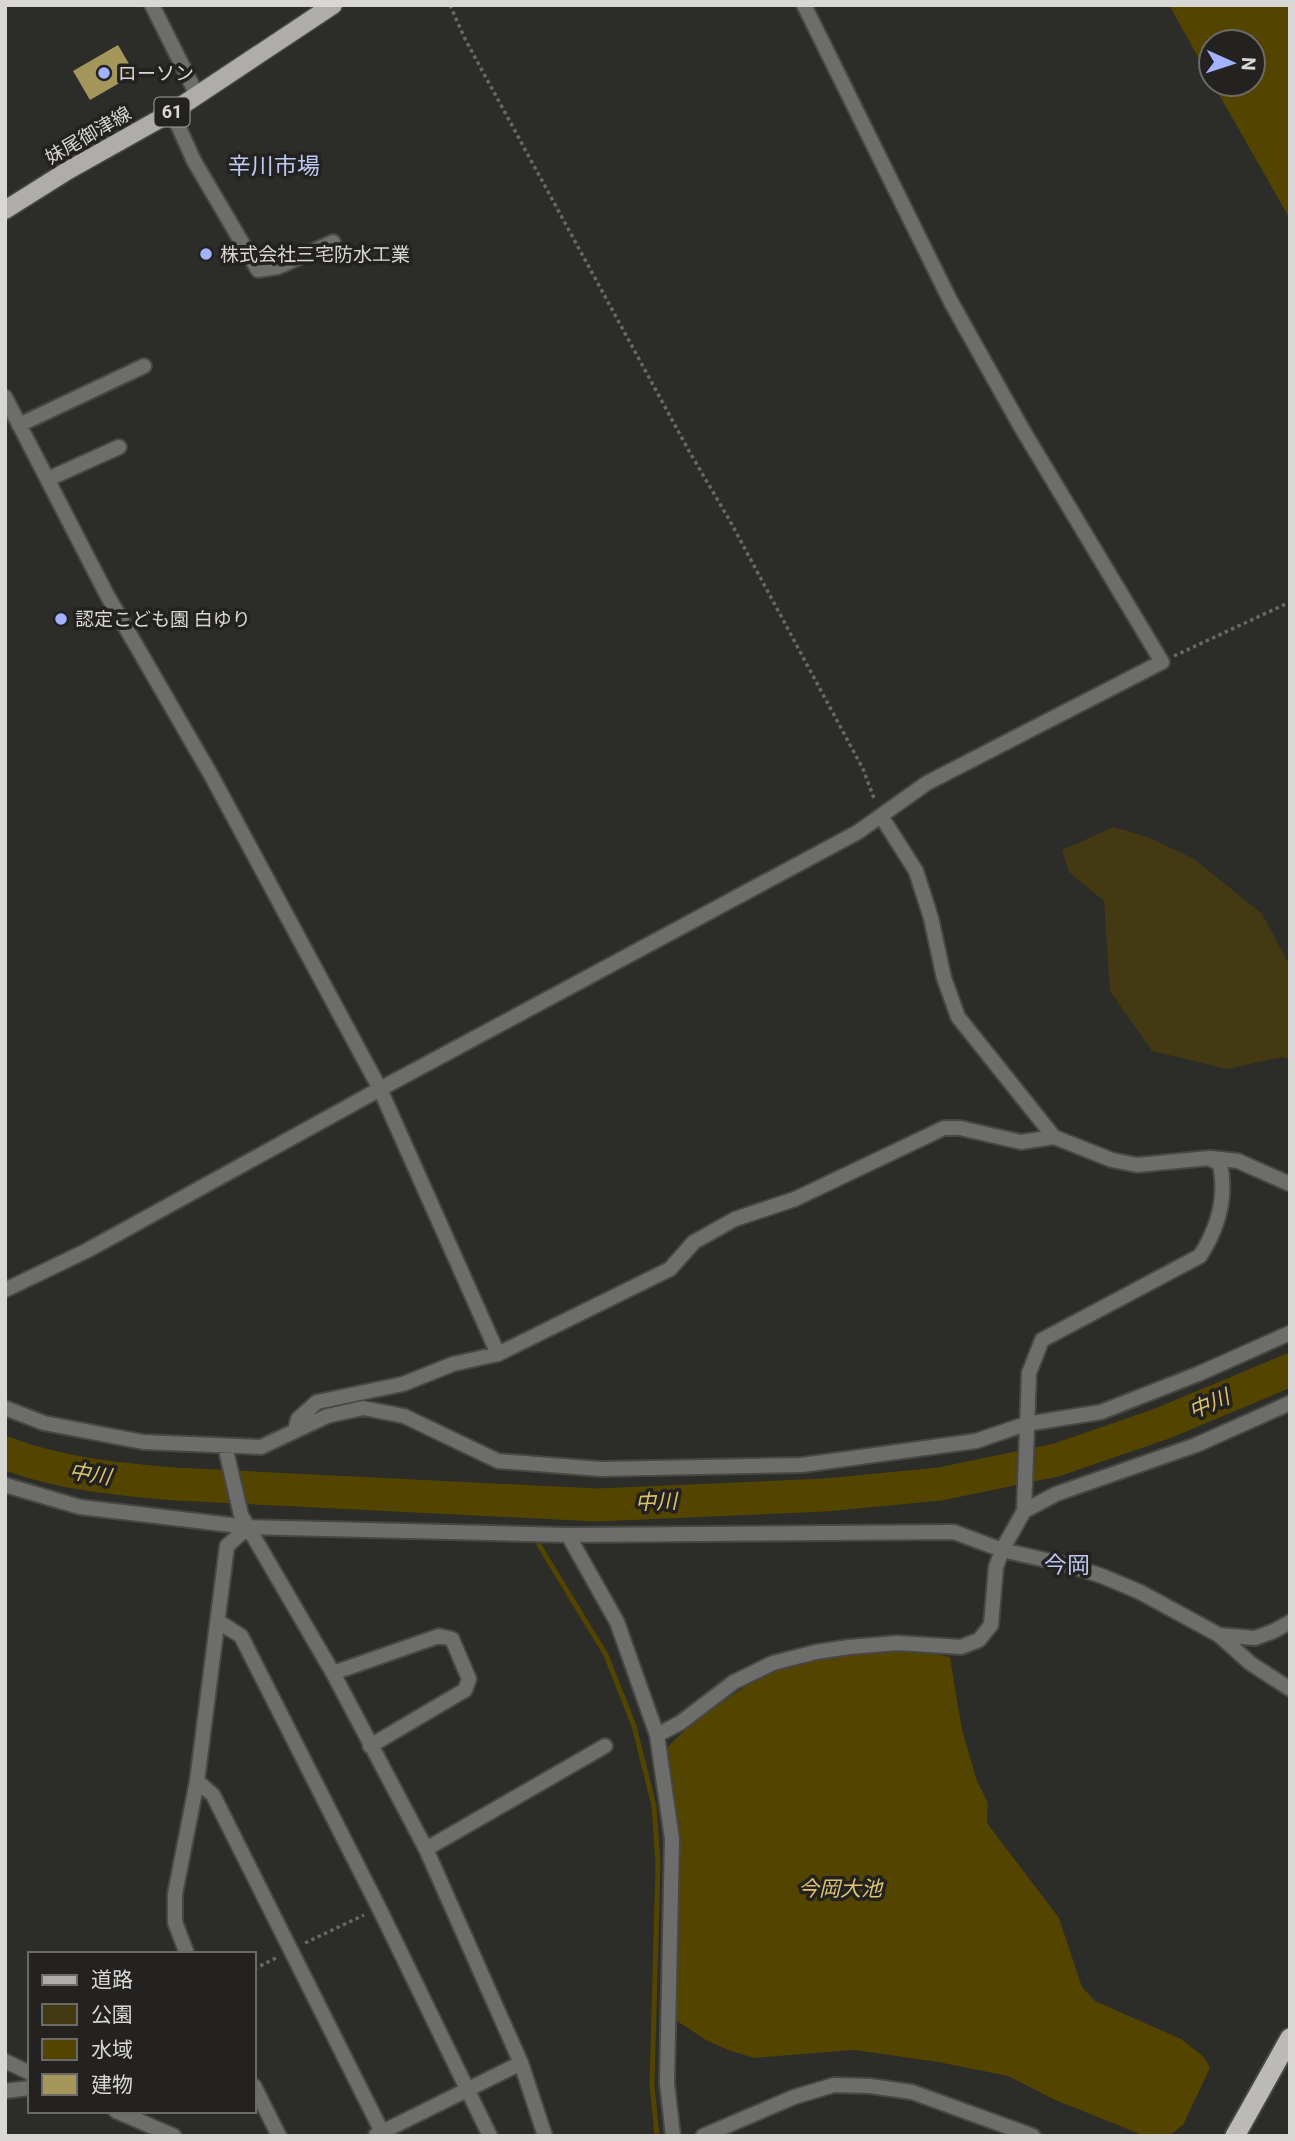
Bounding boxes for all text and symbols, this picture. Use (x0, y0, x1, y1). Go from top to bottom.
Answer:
north arrow (1197, 28, 1267, 98)
text: N (1237, 57, 1260, 71)
place label: ローソン (118, 62, 194, 85)
marker: ローソン (96, 65, 112, 81)
road number: 61 (154, 98, 190, 127)
street label: 妹尾御津線 (41, 102, 135, 169)
district label: 辛川市場 (228, 153, 320, 180)
place label: 株式会社三宅防水工業 (220, 243, 410, 266)
marker: 株式会社三宅防水工業 (198, 246, 214, 262)
place label: 認定こども園 白ゆり (75, 608, 251, 631)
marker: 認定こども園 白ゆり (53, 611, 69, 627)
water label: 中川 (1185, 1384, 1235, 1423)
water label: 中川 (67, 1459, 115, 1489)
water label: 中川 (635, 1489, 679, 1515)
district label: 今岡 (1044, 1552, 1090, 1579)
water label: 今岡大池 (798, 1877, 884, 1901)
legend (28, 1952, 256, 2113)
text: 道路 (91, 1968, 133, 1992)
text: 公園 (91, 2003, 133, 2027)
text: 水域 (91, 2038, 133, 2062)
text: 建物 (91, 2073, 133, 2097)

